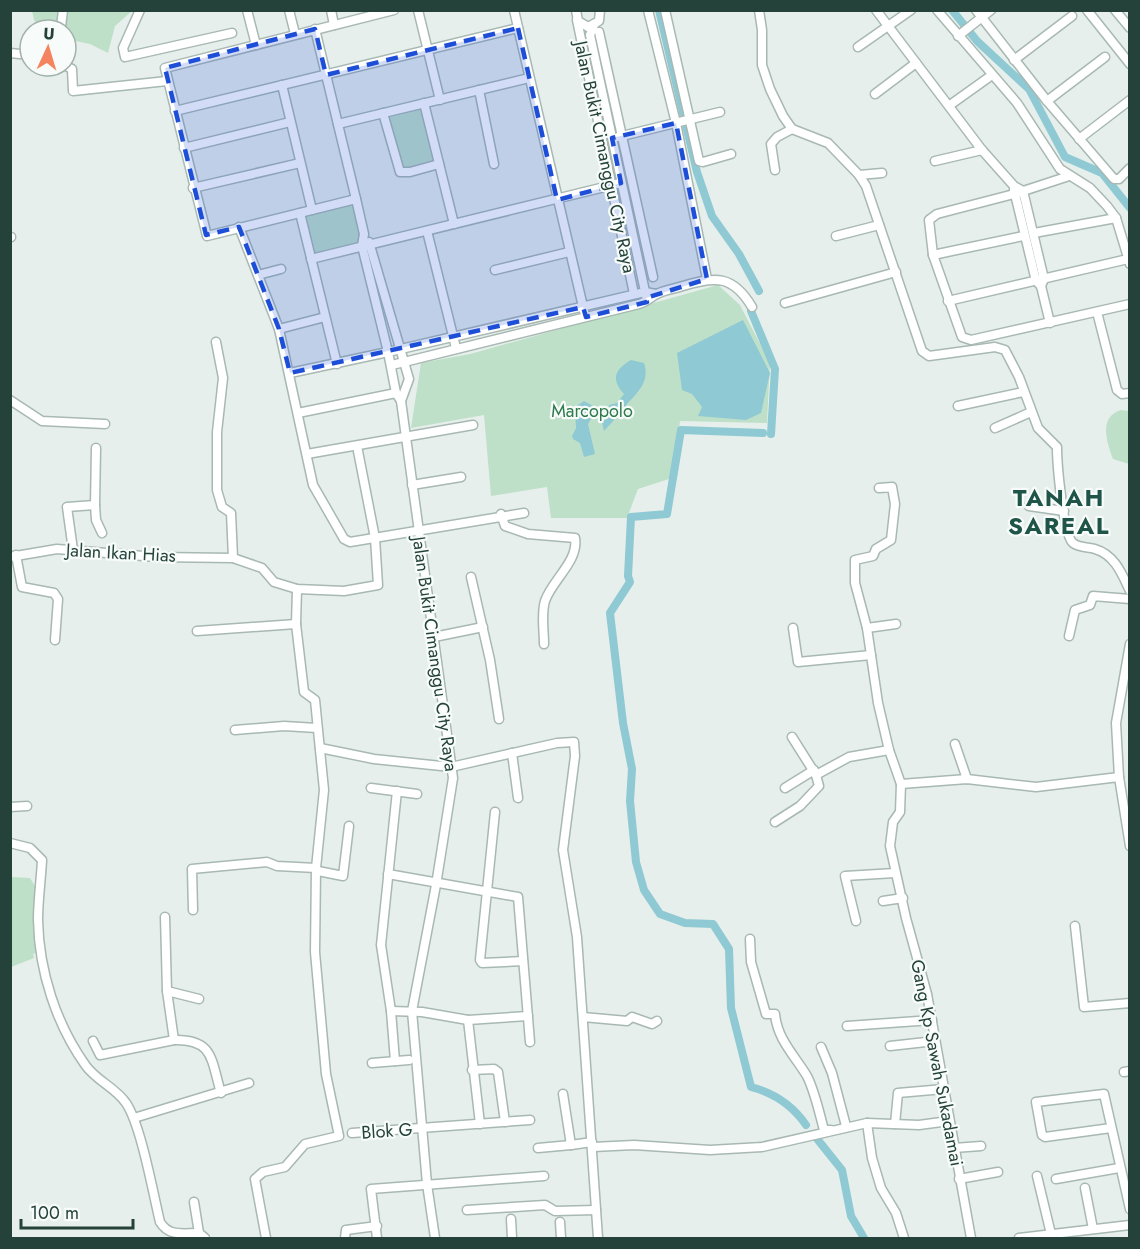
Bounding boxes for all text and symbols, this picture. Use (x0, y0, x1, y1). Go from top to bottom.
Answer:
north arrow (18, 18, 78, 78)
text: U (43, 22, 55, 45)
street label: Jalan Bukit Cimanggu City Raya (567, 37, 642, 276)
park label: Marcopolo (551, 398, 633, 424)
district label: TANAH SAREAL (1008, 480, 1110, 543)
street label: Jalan Bukit Cimanggu City Raya (405, 533, 464, 773)
street label: Jalan Ikan Hias (63, 537, 177, 569)
street label: Gang Kp Sawah Sukadamai (904, 957, 970, 1169)
street label: Blok G (361, 1116, 414, 1146)
scale bar (21, 1192, 134, 1230)
text: 100 m (30, 1200, 79, 1226)

